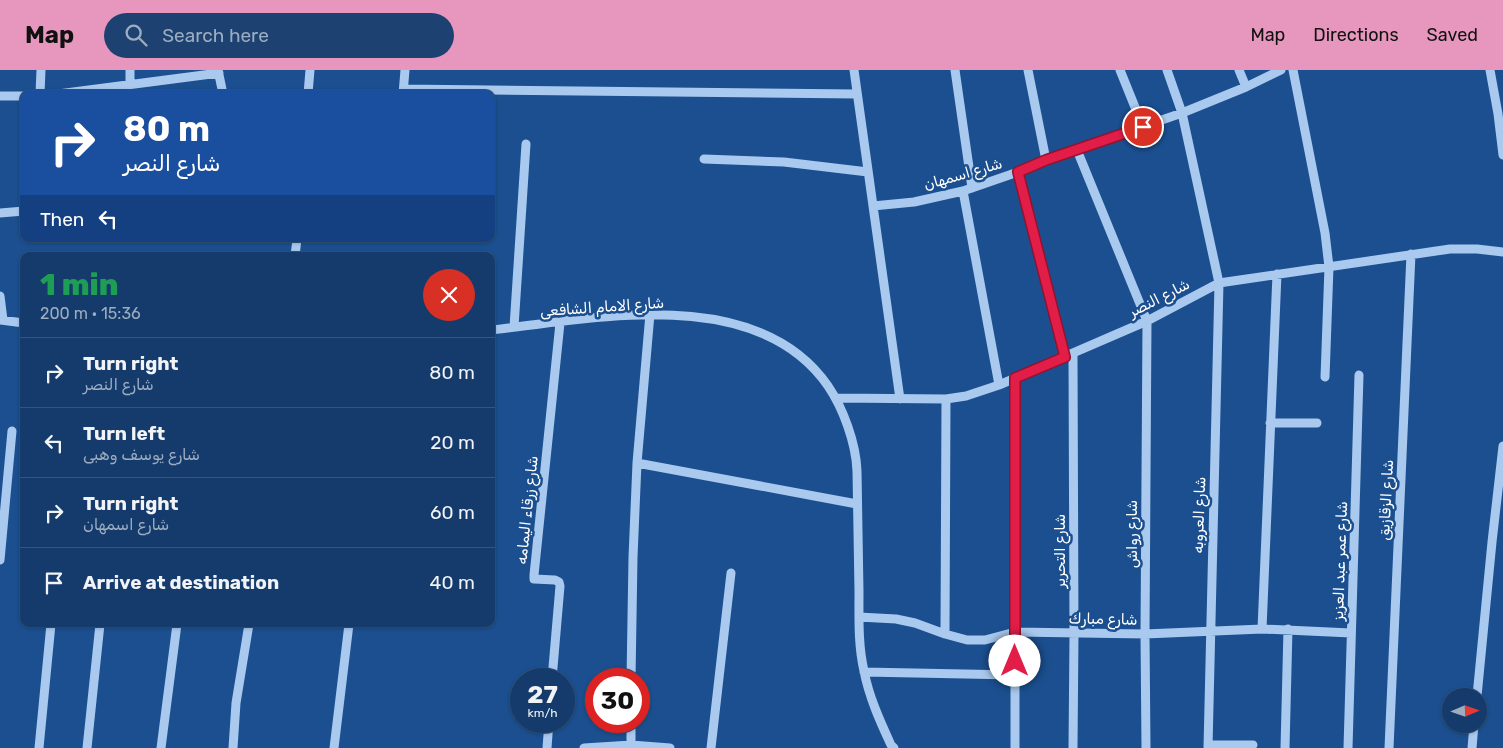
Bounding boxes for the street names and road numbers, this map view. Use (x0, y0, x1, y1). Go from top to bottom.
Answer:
street label: شارع اسمهان (922, 154, 1005, 196)
street label: شارع النصر (1124, 275, 1194, 323)
street label: شارع الامام الشافعى (539, 294, 665, 322)
street label: شارع زرقاء اليمامه (512, 455, 544, 565)
street label: شارع الزقازيق (1375, 459, 1399, 541)
street label: شارع العروبه (1189, 476, 1211, 554)
street label: شارع رواش (1123, 500, 1143, 568)
street label: شارع عمر عبد العزيز (1329, 501, 1353, 622)
street label: شارع التحرير (1051, 514, 1071, 589)
street label: شارع مبارك (1068, 609, 1138, 631)

